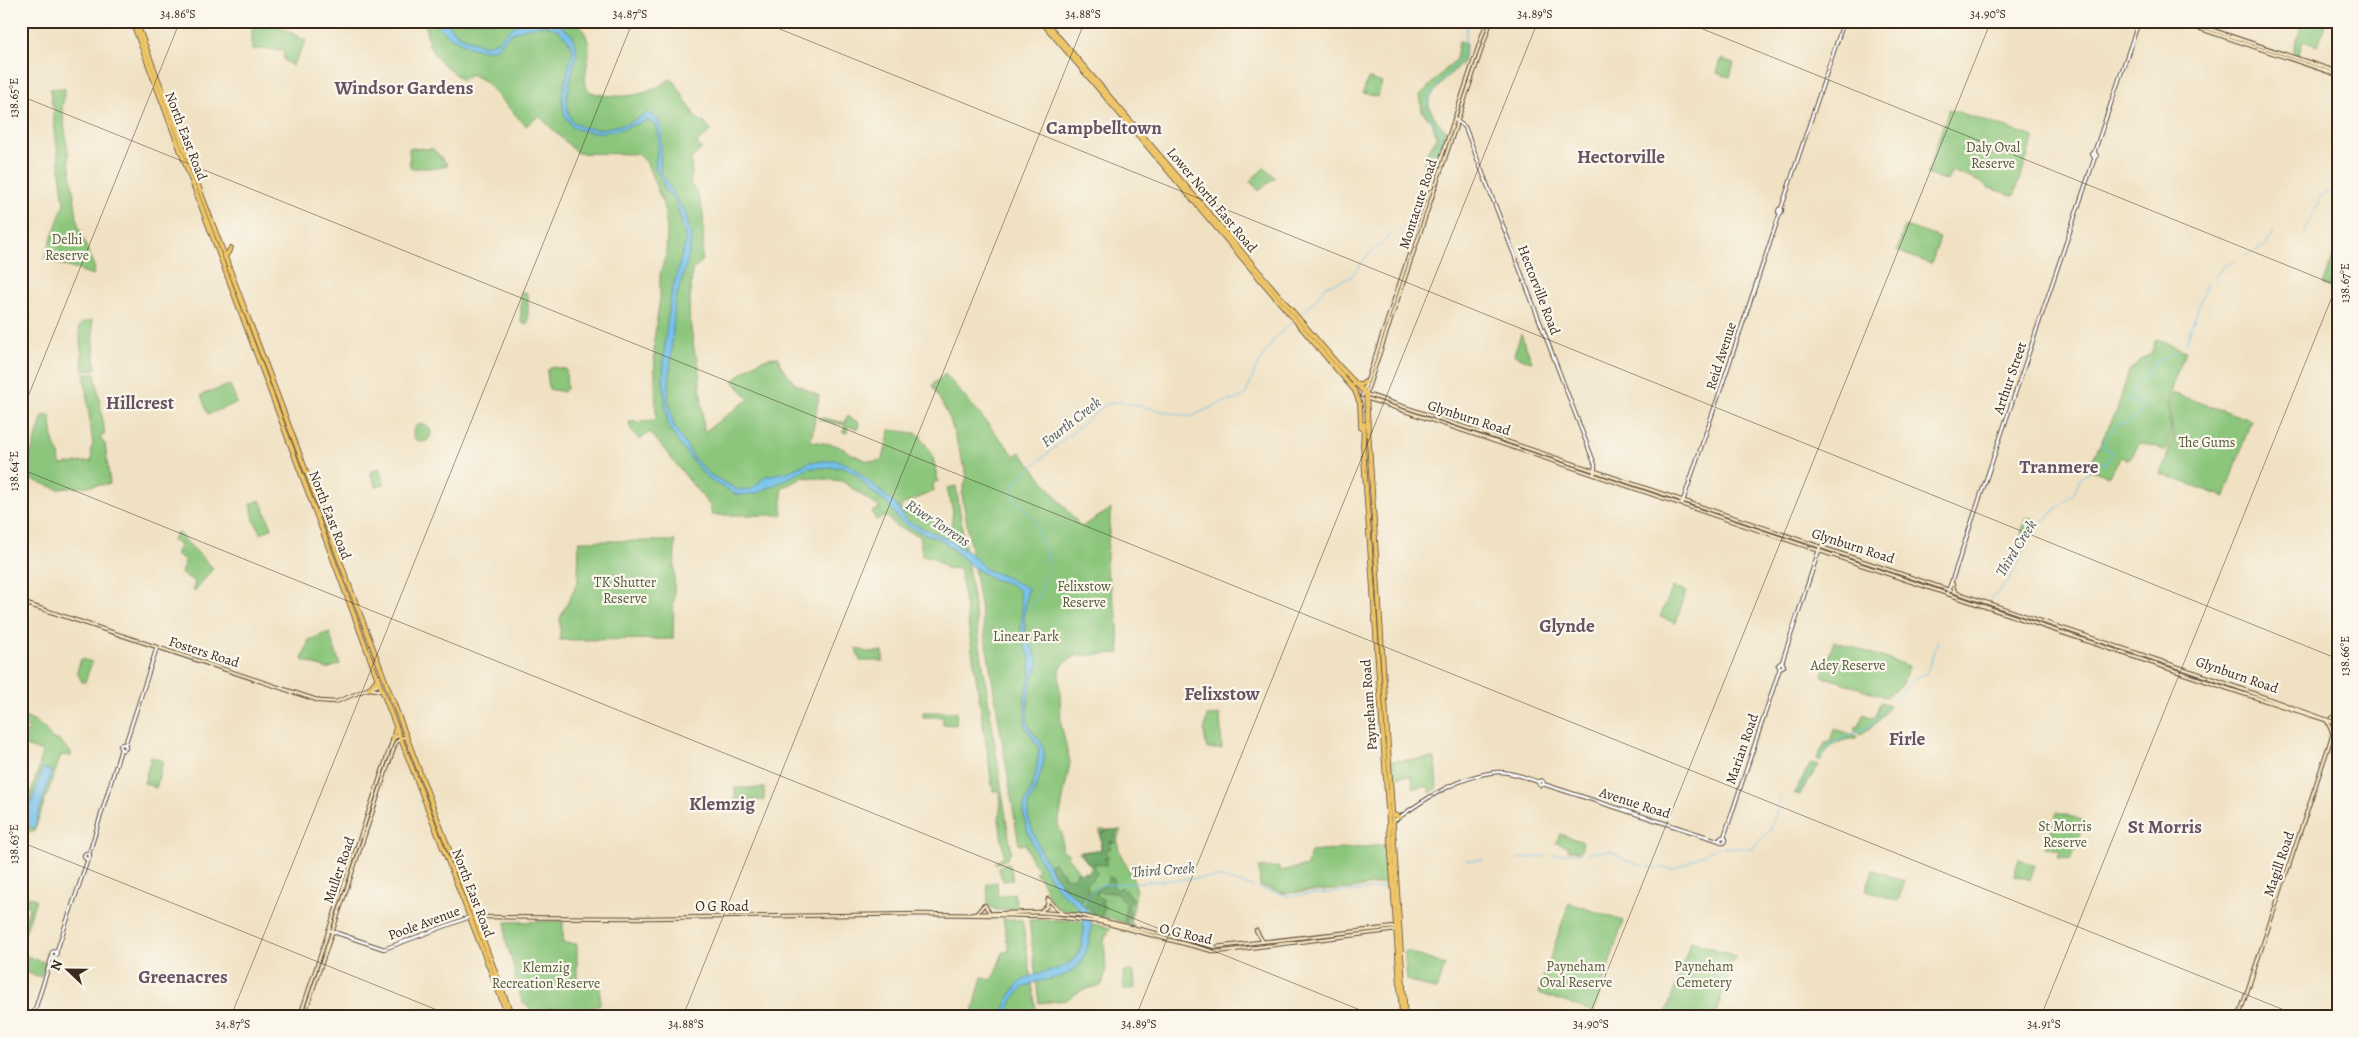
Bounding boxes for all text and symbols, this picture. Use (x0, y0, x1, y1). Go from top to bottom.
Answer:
text: 34.86°S (160, 6, 196, 22)
text: 34.87°S (613, 6, 647, 22)
text: 34.88°S (1065, 6, 1101, 22)
text: 34.89°S (1517, 6, 1553, 22)
text: 34.90°S (1970, 6, 2006, 22)
district label: Windsor Gardens (334, 75, 474, 101)
text: 138.65°E (6, 78, 22, 118)
street label: North East Road (160, 89, 212, 184)
district label: Campbelltown (1046, 115, 1162, 141)
park label: Daly Oval Reserve (1966, 138, 2021, 173)
street label: Lower North East Road (1162, 143, 1262, 257)
district label: Hectorville (1577, 144, 1665, 170)
street label: Montacute Road (1394, 156, 1442, 251)
park label: Delhi Reserve (45, 230, 89, 265)
street label: Hectorville Road (1513, 242, 1565, 338)
text: 138.67°E (2337, 263, 2353, 303)
street label: Reid Avenue (1701, 320, 1741, 392)
street label: Arthur Street (1988, 339, 2031, 418)
district label: Hillcrest (106, 390, 175, 416)
water label: Fourth Creek (1037, 392, 1105, 452)
street label: Glynburn Road (1425, 396, 1513, 440)
park label: The Gums (2179, 433, 2235, 452)
text: 138.64°E (6, 451, 22, 491)
district label: Tranmere (2019, 454, 2099, 480)
street label: North East Road (304, 468, 356, 563)
water label: River Torrens (902, 495, 974, 551)
water label: Third Creek (1991, 516, 2041, 580)
street label: Glynburn Road (1809, 524, 1897, 568)
park label: TK Shutter Reserve (594, 573, 657, 608)
park label: Felixstow Reserve (1057, 577, 1111, 612)
district label: Glynde (1539, 613, 1595, 639)
park label: Linear Park (993, 627, 1059, 646)
street label: Fosters Road (166, 632, 242, 672)
text: 138.66°E (2337, 636, 2353, 676)
street label: Glynburn Road (2193, 652, 2281, 698)
park label: Adey Reserve (1810, 656, 1885, 675)
street label: Payneham Road (1356, 658, 1382, 751)
district label: Felixstow (1184, 681, 1261, 707)
street label: Marian Road (1721, 711, 1763, 787)
district label: Firle (1889, 726, 1926, 752)
street label: Avenue Road (1596, 782, 1673, 824)
district label: Klemzig (689, 791, 755, 817)
district label: St Morris (2128, 814, 2202, 840)
park label: St Morris Reserve (2038, 817, 2092, 852)
text: 138.63°E (6, 824, 22, 864)
street label: Magill Road (2259, 828, 2299, 899)
street label: Muller Road (319, 834, 359, 906)
street label: North East Road (447, 846, 499, 941)
water label: Third Creek (1131, 858, 1196, 882)
street label: O G Road (695, 897, 749, 916)
street label: Poole Avenue (385, 901, 463, 945)
street label: O G Road (1158, 919, 1215, 949)
north arrow (42, 944, 92, 994)
text: N (46, 957, 67, 974)
park label: Payneham Oval Reserve (1540, 957, 1612, 992)
park label: Payneham Cemetery (1674, 957, 1734, 992)
park label: Klemzig Recreation Reserve (492, 958, 600, 993)
district label: Greenacres (138, 964, 228, 990)
text: 34.87°S (216, 1016, 250, 1032)
text: 34.88°S (668, 1016, 704, 1032)
text: 34.89°S (1121, 1016, 1157, 1032)
text: 34.90°S (1573, 1016, 1609, 1032)
text: 34.91°S (2027, 1016, 2061, 1032)

